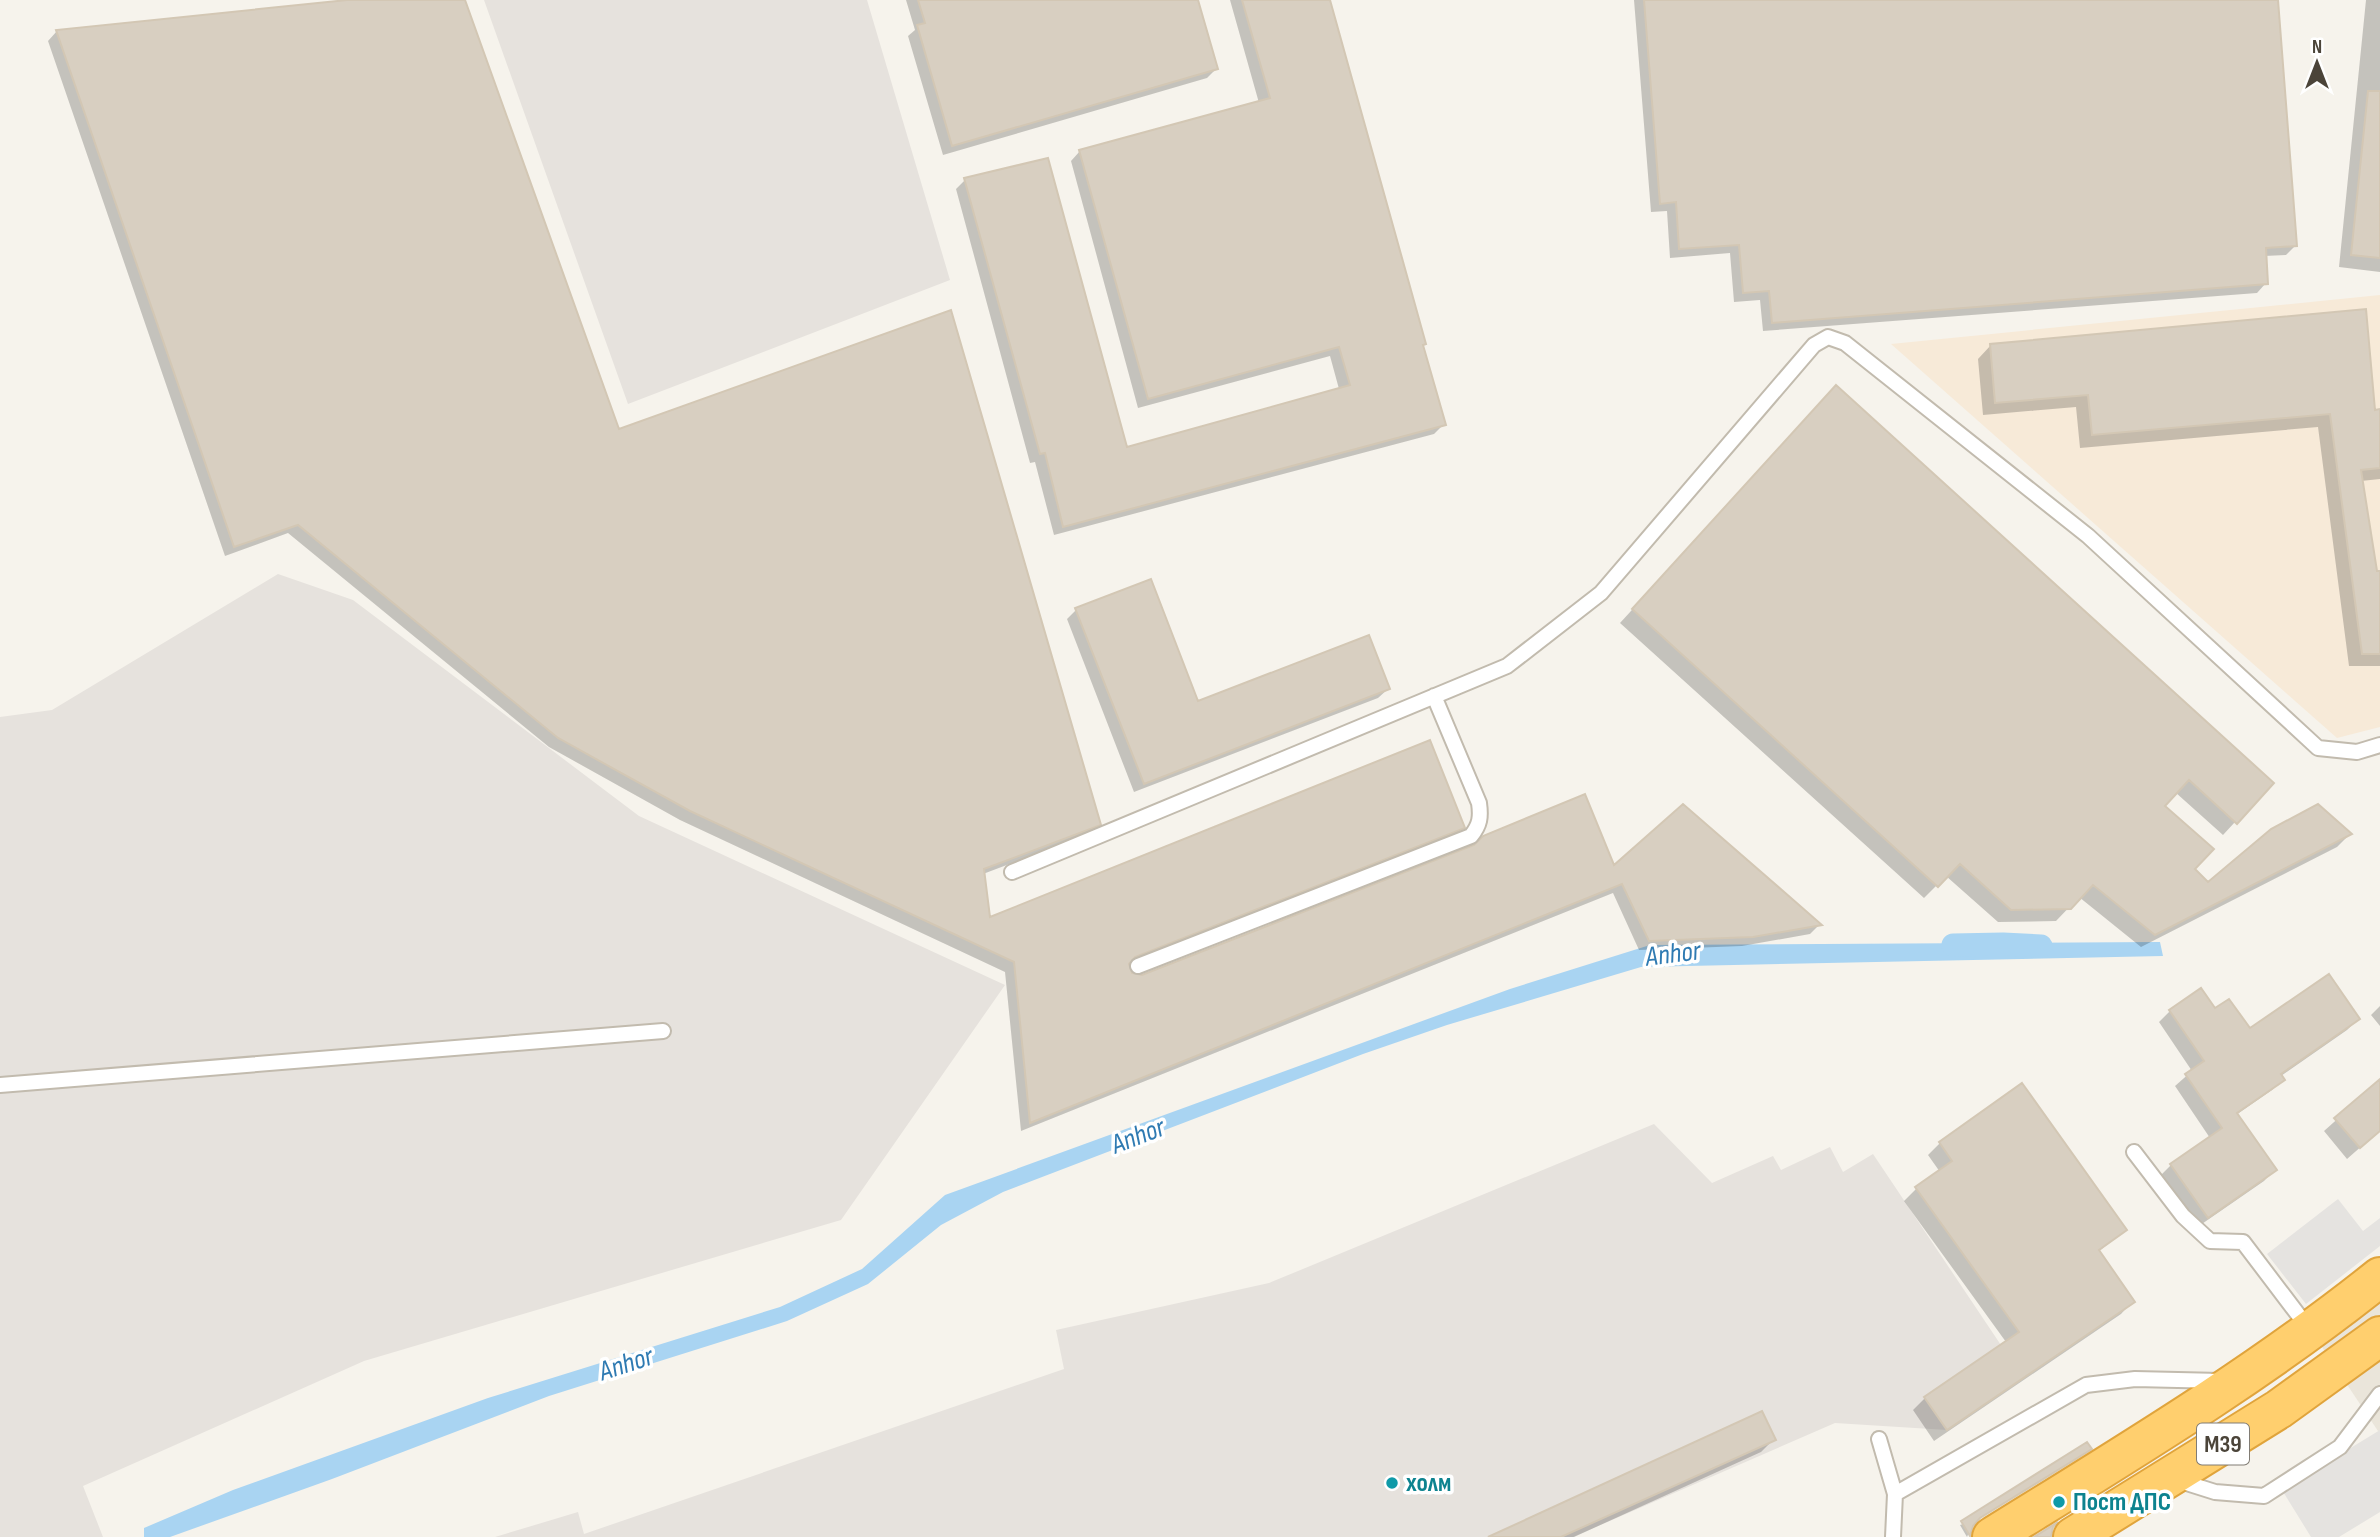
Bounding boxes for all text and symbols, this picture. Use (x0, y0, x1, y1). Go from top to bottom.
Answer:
north arrow (2282, 28, 2352, 98)
text: N (2312, 36, 2322, 59)
water label: Anhor (1643, 934, 1703, 974)
water label: Anhor (1105, 1110, 1171, 1162)
water label: Anhor (594, 1339, 658, 1388)
road number: M39 (2197, 1424, 2249, 1464)
place label: холм (1406, 1468, 1451, 1499)
marker: холм (1384, 1475, 1400, 1491)
place label: Пост ДПС (2073, 1487, 2171, 1518)
marker: Пост ДПС (2051, 1494, 2067, 1510)

